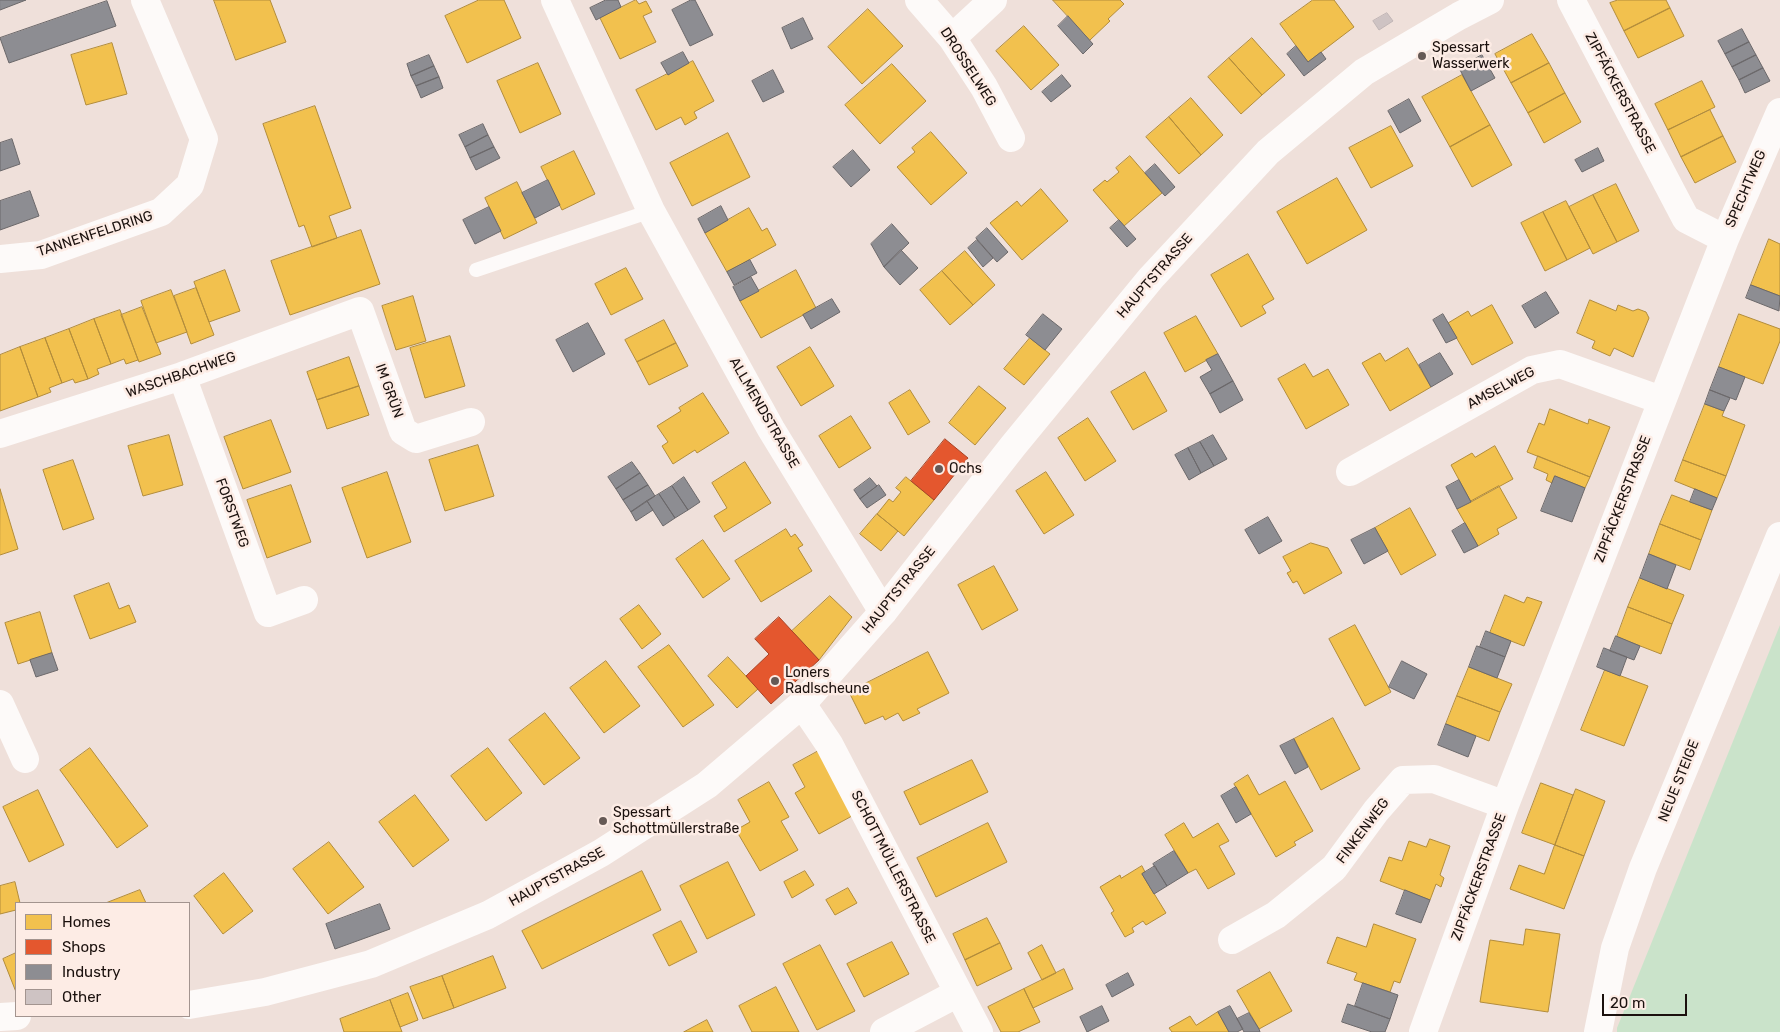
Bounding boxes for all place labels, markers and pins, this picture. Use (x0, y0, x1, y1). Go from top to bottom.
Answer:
place label: Spessart Wasserwerk (1432, 40, 1509, 72)
marker: Spessart Wasserwerk (1416, 50, 1428, 62)
place label: Ochs (949, 461, 982, 477)
marker: Ochs (933, 463, 945, 475)
place label: Loners Radlscheune (785, 665, 870, 698)
marker: Loners Radlscheune (769, 675, 781, 687)
place label: Spessart Schottmüllerstraße (613, 805, 739, 838)
marker: Spessart Schottmüllerstraße (597, 815, 609, 827)

